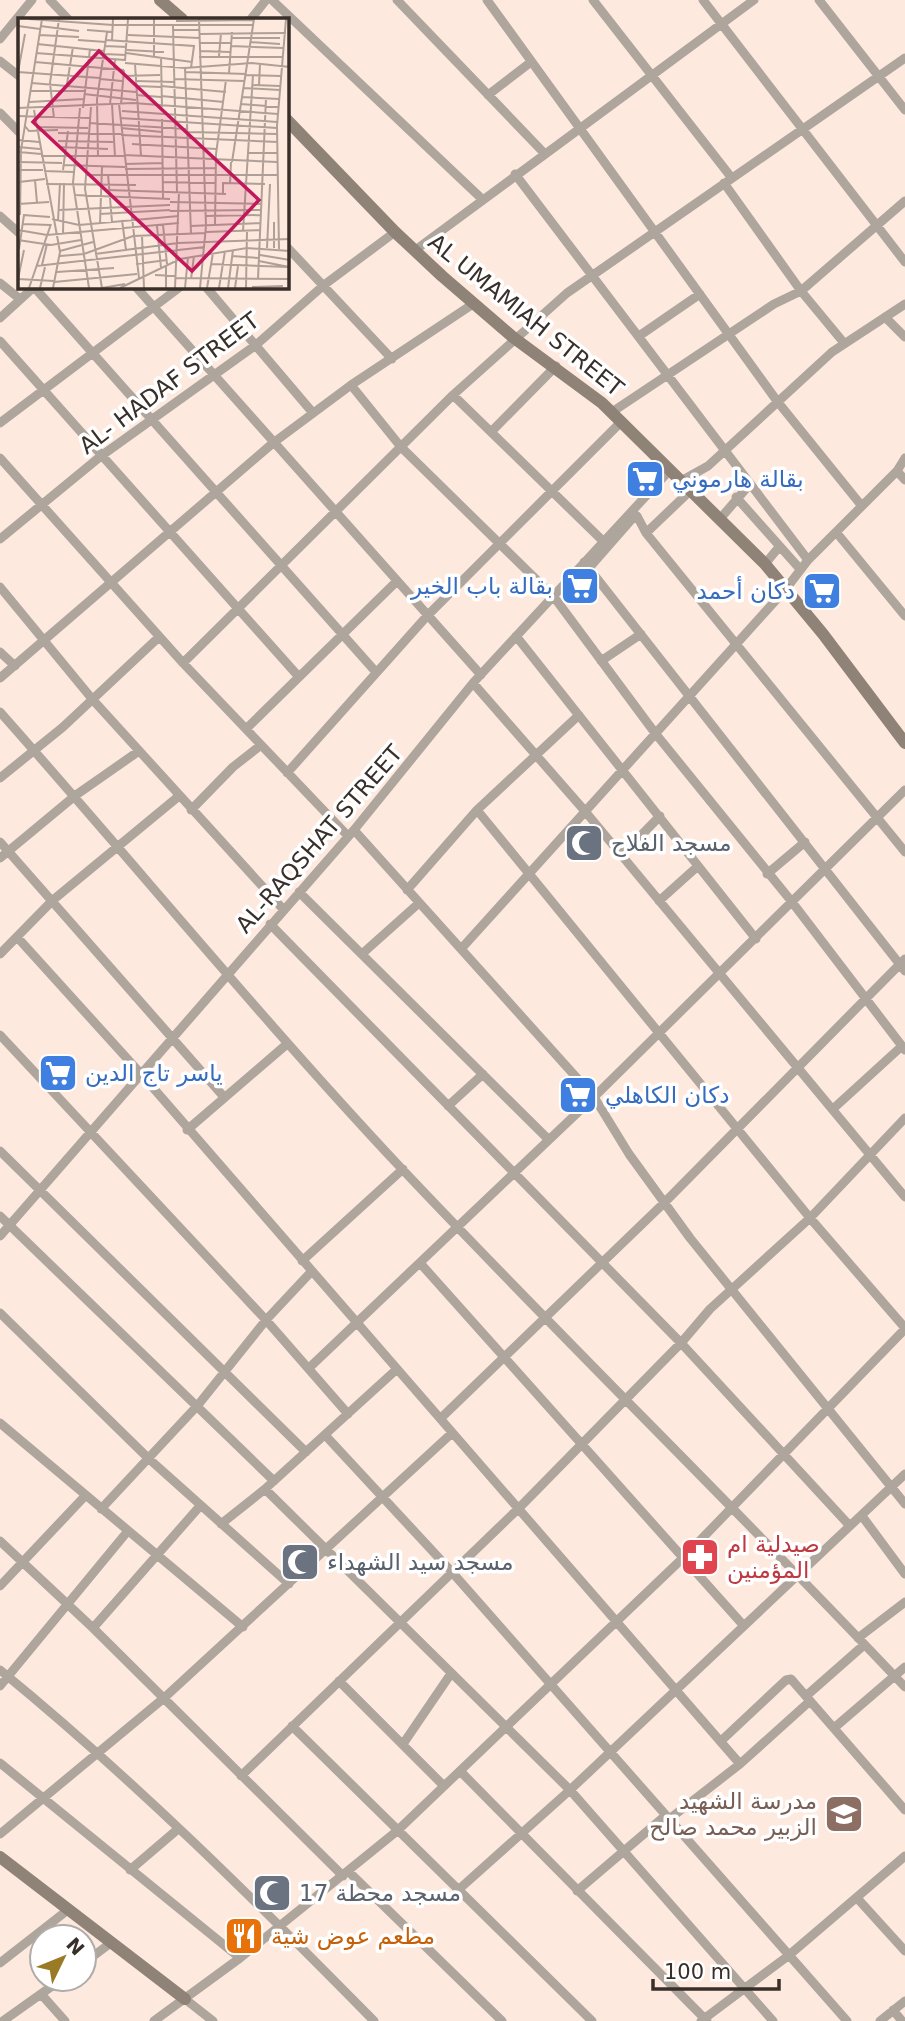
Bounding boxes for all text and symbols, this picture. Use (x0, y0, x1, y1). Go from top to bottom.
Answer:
inset map (18, 18, 289, 289)
street label: AL UMAMIAH STREET (423, 228, 629, 402)
street label: AL- HADAF STREET (74, 306, 265, 459)
supermarket icon: بقالة هارموني (624, 458, 666, 500)
place label: بقالة هارموني (672, 466, 804, 493)
supermarket icon: بقالة باب الخير (559, 565, 601, 607)
supermarket icon: دكان أحمد (801, 570, 843, 612)
place label: بقالة باب الخير (410, 573, 553, 600)
place label: دكان أحمد (697, 576, 795, 604)
street label: AL-RAQSHAT STREET (231, 739, 408, 938)
mosque icon: مسجد الفلاح (563, 822, 605, 864)
place label: مسجد الفلاح (611, 830, 732, 857)
supermarket icon: ياسر تاج الدين (37, 1052, 79, 1094)
place label: ياسر تاج الدين (85, 1060, 223, 1087)
supermarket icon: دكان الكاهلي (557, 1074, 599, 1116)
place label: دكان الكاهلي (605, 1082, 729, 1109)
place label: صيدلية ام المؤمنين (727, 1531, 820, 1584)
pharmacy icon: صيدلية ام المؤمنين (679, 1536, 721, 1578)
mosque icon: مسجد سيد الشهداء (279, 1541, 321, 1583)
place label: مسجد سيد الشهداء (327, 1549, 513, 1576)
place label: مدرسة الشهيد الزبير محمد صالح (649, 1788, 817, 1841)
school or university icon: مدرسة الشهيد الزبير محمد صالح (823, 1793, 865, 1835)
mosque icon: مسجد محطة 17 (251, 1872, 293, 1914)
place label: مسجد محطة 17 (299, 1880, 461, 1906)
restaurant icon: مطعم عوض شية (223, 1915, 265, 1957)
north arrow (28, 1923, 98, 1993)
place label: مطعم عوض شية (271, 1923, 435, 1950)
text: N (62, 1933, 89, 1960)
scale bar (653, 1948, 779, 1992)
text: 100 m (664, 1960, 731, 1984)

